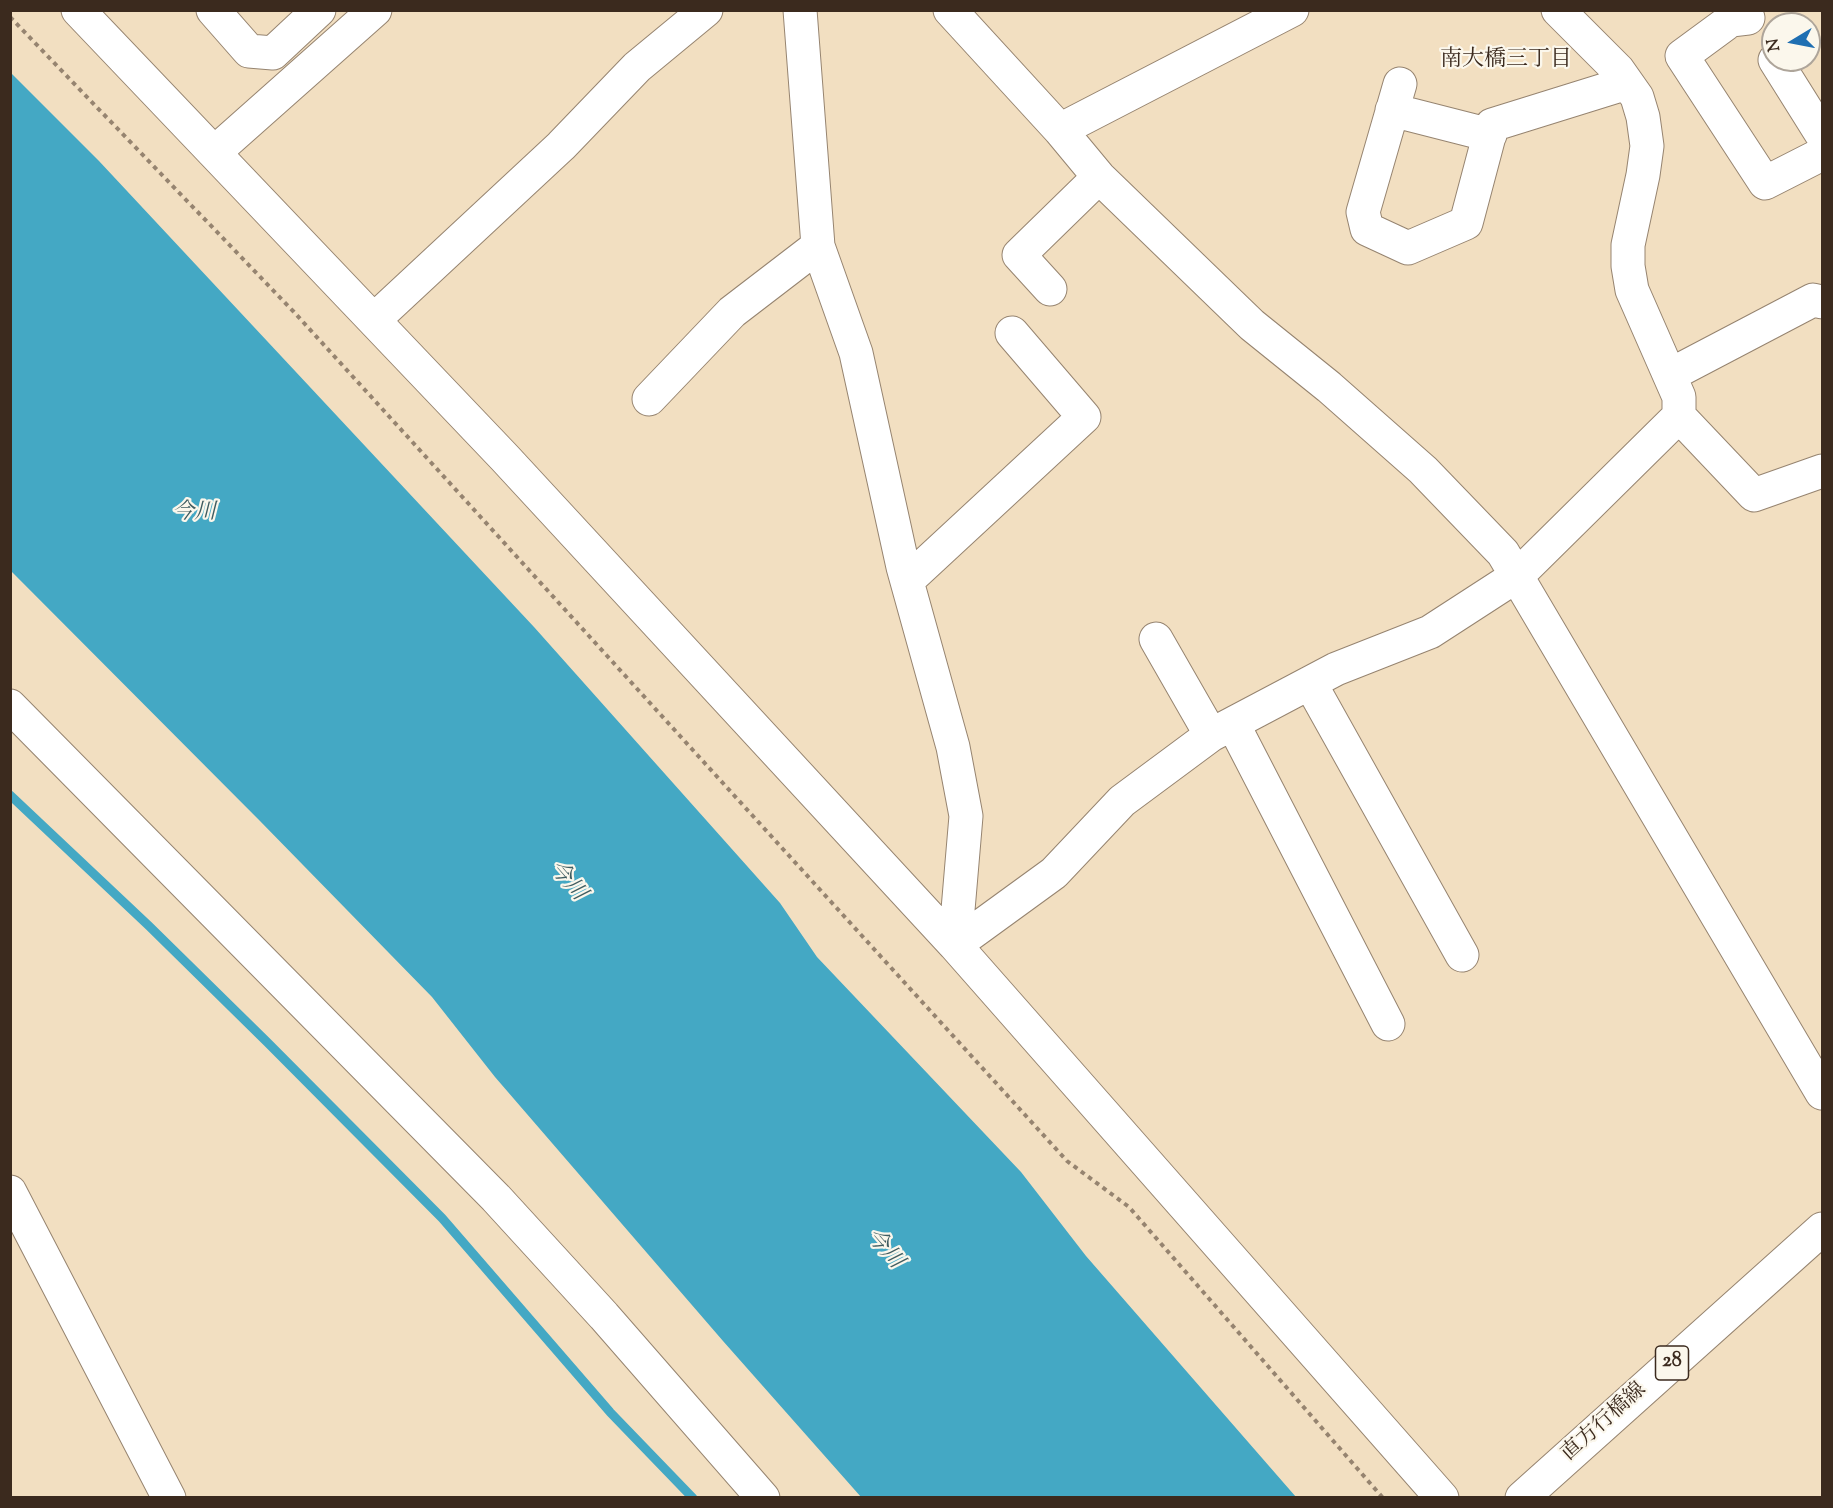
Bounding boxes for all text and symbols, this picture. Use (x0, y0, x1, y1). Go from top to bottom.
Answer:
north arrow (1761, 12, 1821, 72)
text: N (1762, 37, 1787, 53)
district label: 南大橋三丁目 (1440, 48, 1572, 74)
water label: 今川 (172, 501, 216, 527)
water label: 今川 (542, 857, 590, 907)
water label: 今川 (859, 1225, 907, 1275)
road number: 28 (1656, 1346, 1688, 1380)
street label: 直方行橋線 (1558, 1379, 1652, 1467)

